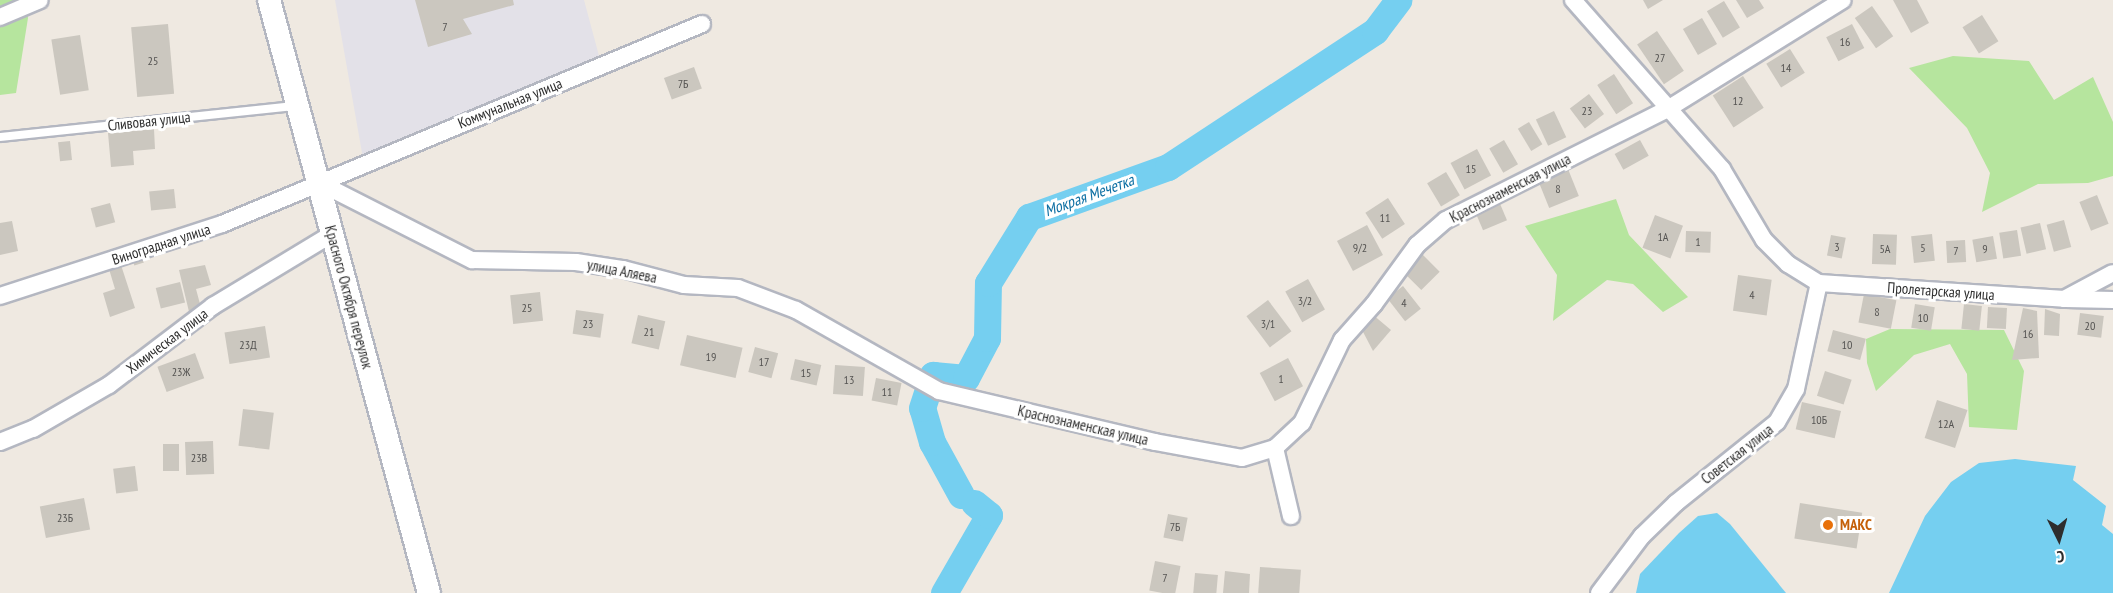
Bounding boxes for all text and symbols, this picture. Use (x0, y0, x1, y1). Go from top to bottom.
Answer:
house number: 7 (442, 20, 448, 34)
house number: 16 (1840, 35, 1850, 49)
house number: 27 (1655, 51, 1665, 65)
house number: 25 (148, 54, 158, 68)
house number: 14 (1781, 61, 1791, 75)
street label: Коммунальная улица (455, 74, 565, 132)
house number: 7Б (678, 77, 688, 91)
house number: 12 (1733, 94, 1743, 108)
house number: 23 (1582, 104, 1592, 118)
street label: Сливовая улица (107, 108, 191, 134)
street label: Краснознаменская улица (1446, 150, 1574, 226)
house number: 15 (1466, 162, 1476, 176)
water label: Мокрая Мечетка (1042, 170, 1136, 220)
house number: 8 (1555, 182, 1561, 196)
house number: 11 (1380, 211, 1390, 225)
street label: Виноградная улица (110, 220, 212, 268)
street label: Красного Октября переулок (321, 223, 377, 371)
house number: 1А (1657, 230, 1669, 244)
house number: 1 (1695, 235, 1701, 249)
house number: 3 (1834, 240, 1840, 254)
house number: 9/2 (1353, 241, 1367, 255)
house number: 5 (1920, 241, 1926, 255)
house number: 5А (1879, 242, 1891, 256)
house number: 9 (1982, 242, 1988, 256)
house number: 7 (1953, 244, 1959, 258)
street label: улица Аляева (585, 255, 659, 287)
street label: Пролетарская улица (1887, 278, 1995, 304)
house number: 4 (1749, 288, 1755, 302)
house number: 3/2 (1298, 294, 1312, 308)
house number: 4 (1401, 296, 1407, 310)
house number: 25 (522, 301, 532, 315)
street label: Химическая улица (123, 305, 211, 377)
house number: 8 (1874, 305, 1880, 319)
house number: 10 (1918, 311, 1928, 325)
house number: 23 (583, 317, 593, 331)
house number: 3/1 (1261, 317, 1275, 331)
house number: 20 (2085, 319, 2095, 333)
house number: 21 (644, 325, 654, 339)
house number: 16 (2023, 327, 2033, 341)
house number: 23Д (239, 338, 257, 352)
house number: 10 (1842, 338, 1852, 352)
house number: 19 (706, 350, 716, 364)
house number: 17 (759, 355, 769, 369)
house number: 23Ж (172, 365, 190, 379)
house number: 15 (801, 366, 811, 380)
house number: 1 (1278, 372, 1284, 386)
house number: 13 (844, 373, 854, 387)
house number: 11 (882, 385, 892, 399)
street label: Краснознаменская улица (1016, 401, 1150, 449)
house number: 10Б (1811, 413, 1827, 427)
house number: 12А (1938, 417, 1954, 431)
street label: Советская улица (1697, 420, 1777, 488)
house number: 23В (191, 451, 207, 465)
north arrow (2029, 509, 2089, 569)
house number: 23Б (57, 511, 73, 525)
place label: МАКС (1840, 516, 1872, 534)
marker: МАКС (1821, 518, 1835, 532)
house number: 7Б (1170, 520, 1180, 534)
text: С (2056, 547, 2065, 567)
house number: 7 (1162, 571, 1168, 585)

